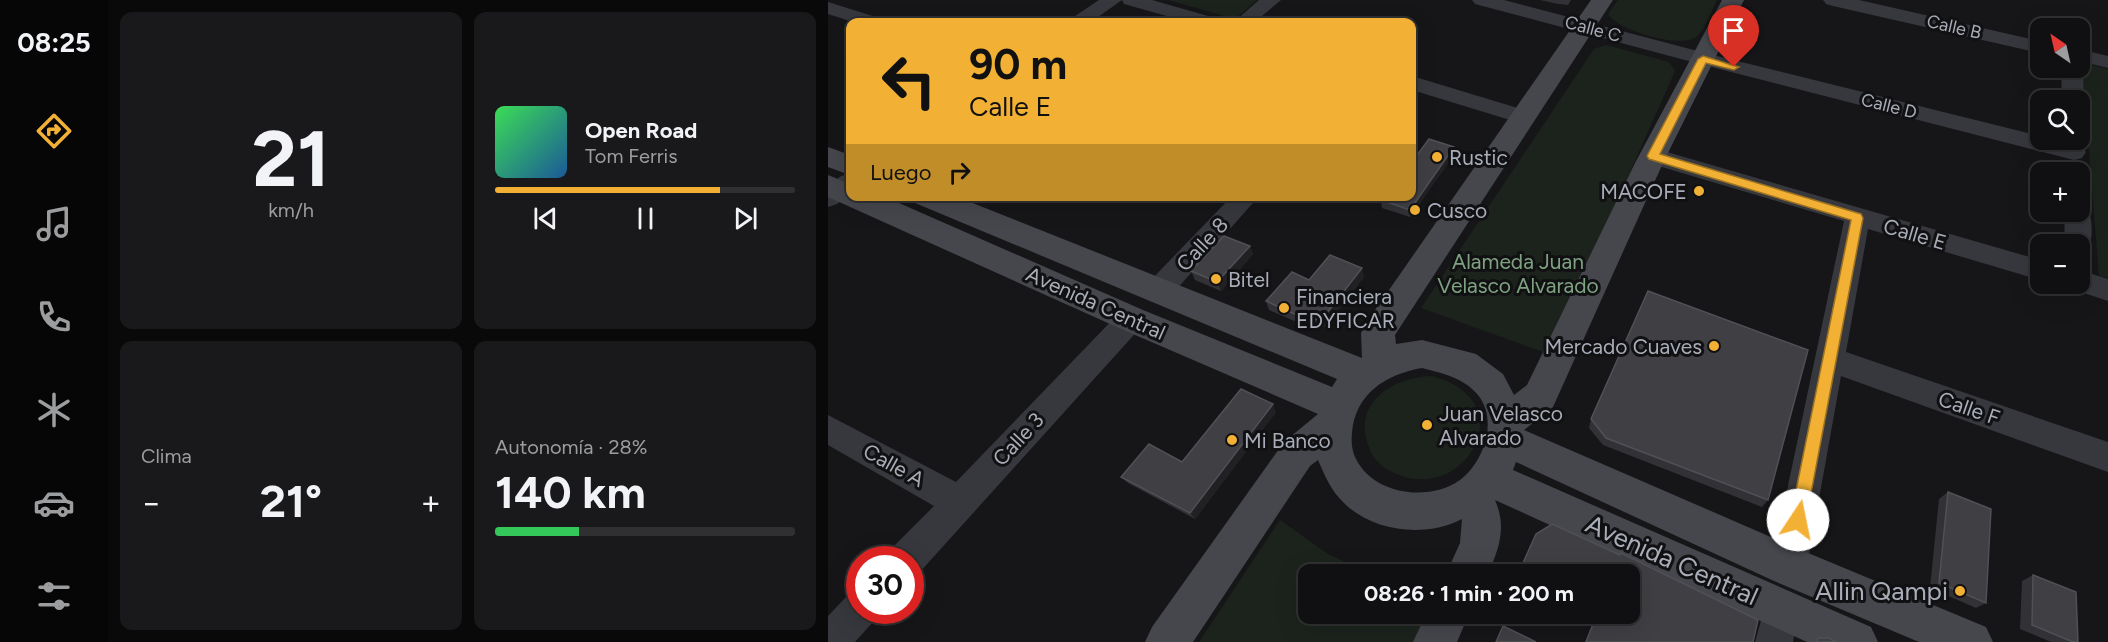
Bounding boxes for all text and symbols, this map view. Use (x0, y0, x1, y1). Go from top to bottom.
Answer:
pin (1708, 5, 1759, 67)
street label: Calle B (1925, 10, 1983, 44)
street label: Calle C (1562, 11, 1624, 47)
icon: arrive (1717, 14, 1750, 47)
north arrow (2030, 18, 2090, 78)
map controls (2030, 18, 2090, 294)
text: 08:25 (17, 26, 91, 59)
text: 90 m (969, 39, 1067, 90)
icon: left (870, 42, 948, 120)
street label: Calle D (1859, 88, 1919, 124)
text: Calle E (969, 90, 1052, 123)
button: search (2030, 90, 2090, 150)
icon: directions (33, 110, 75, 152)
text: 21 (252, 112, 330, 206)
text: Open Road (585, 117, 697, 144)
text: Tom Ferris (585, 144, 678, 168)
place label: Rustic (1449, 145, 1508, 170)
marker: Rustic (1430, 150, 1444, 164)
icon: right (943, 156, 976, 189)
text: Luego (870, 159, 931, 186)
button: + (2030, 162, 2090, 222)
place label: MACOFE (1600, 179, 1687, 204)
marker: MACOFE (1692, 184, 1706, 198)
text: km/h (268, 198, 314, 222)
place label: Cusco (1427, 198, 1487, 223)
icon: previous (529, 202, 562, 235)
icon: pause (629, 202, 662, 235)
icon: next (729, 202, 762, 235)
icon: music (33, 203, 75, 245)
marker: Cusco (1408, 203, 1422, 217)
street label: Calle 8 (1171, 212, 1233, 276)
street label: Calle E (1881, 213, 1949, 255)
button: − (2030, 234, 2090, 294)
park label: Alameda Juan Velasco Alvarado (1437, 249, 1599, 298)
street label: Avenida Central (1023, 261, 1169, 345)
place label: Bitel (1228, 267, 1270, 292)
marker: Bitel (1209, 272, 1223, 286)
place label: Financiera EDYFICAR (1296, 284, 1395, 333)
icon: phone (33, 296, 75, 338)
marker: Financiera EDYFICAR (1277, 301, 1291, 315)
place label: Mercado Cuaves (1545, 334, 1702, 359)
marker: Mercado Cuaves (1707, 339, 1721, 353)
street label: Calle F (1935, 386, 2003, 430)
icon: climate (33, 389, 75, 431)
place label: Juan Velasco Alvarado (1439, 401, 1563, 450)
street label: Calle 3 (987, 407, 1049, 471)
marker: Juan Velasco Alvarado (1420, 418, 1434, 432)
place label: Mi Banco (1244, 428, 1331, 453)
marker: Mi Banco (1225, 433, 1239, 447)
text: Autonomía · 28% (495, 435, 648, 459)
street label: Calle A (859, 438, 929, 492)
text: Clima (141, 444, 192, 468)
text: 140 km (495, 465, 646, 519)
text: 21° (260, 474, 322, 528)
icon: car (33, 482, 75, 524)
text: − (141, 483, 162, 522)
text: + (420, 483, 441, 522)
position arrow (1766, 488, 1830, 552)
street label: Avenida Central (1581, 508, 1763, 612)
speed limit sign: 30 (846, 546, 924, 624)
icon: filters (33, 575, 75, 617)
place label: Allin Qampi (1815, 575, 1948, 607)
text: 08:26 · 1 min · 200 m (1364, 580, 1574, 607)
marker: Allin Qampi (1953, 584, 1967, 598)

